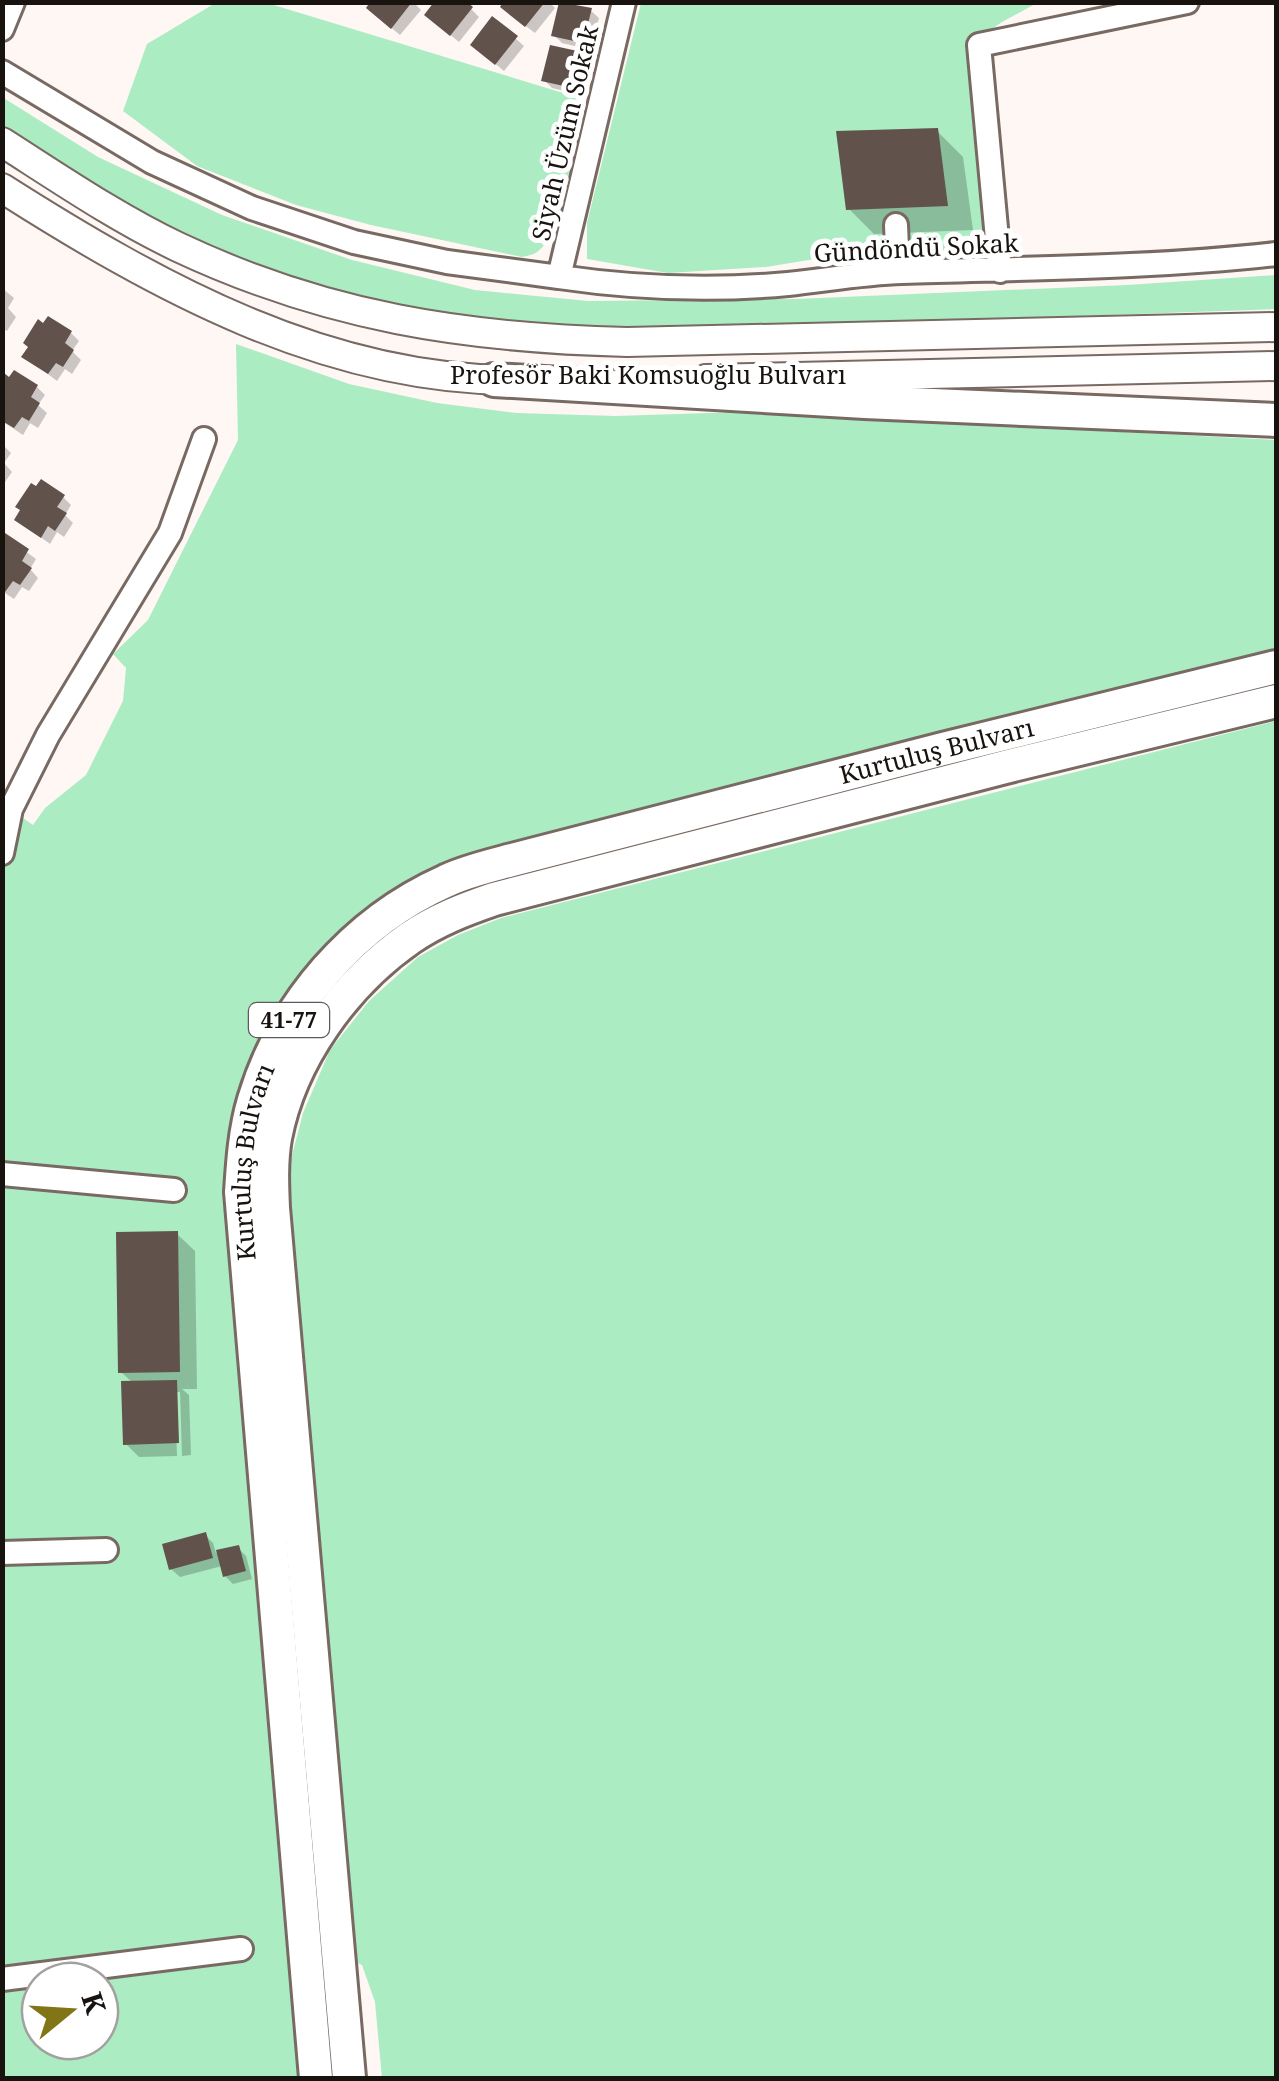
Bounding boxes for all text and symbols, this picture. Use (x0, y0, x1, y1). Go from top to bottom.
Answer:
street label: Siyah Üzüm Sokak (523, 21, 605, 244)
street label: Gündöndü Sokak (813, 225, 1019, 269)
street label: Profesör Baki Komsuoğlu Bulvarı (450, 357, 846, 391)
street label: Kurtuluş Bulvarı (835, 709, 1037, 791)
road number: 41-77 (249, 1003, 329, 1037)
street label: Kurtuluş Bulvarı (223, 1058, 281, 1262)
north arrow (20, 1961, 120, 2061)
text: K (73, 1987, 116, 2019)

